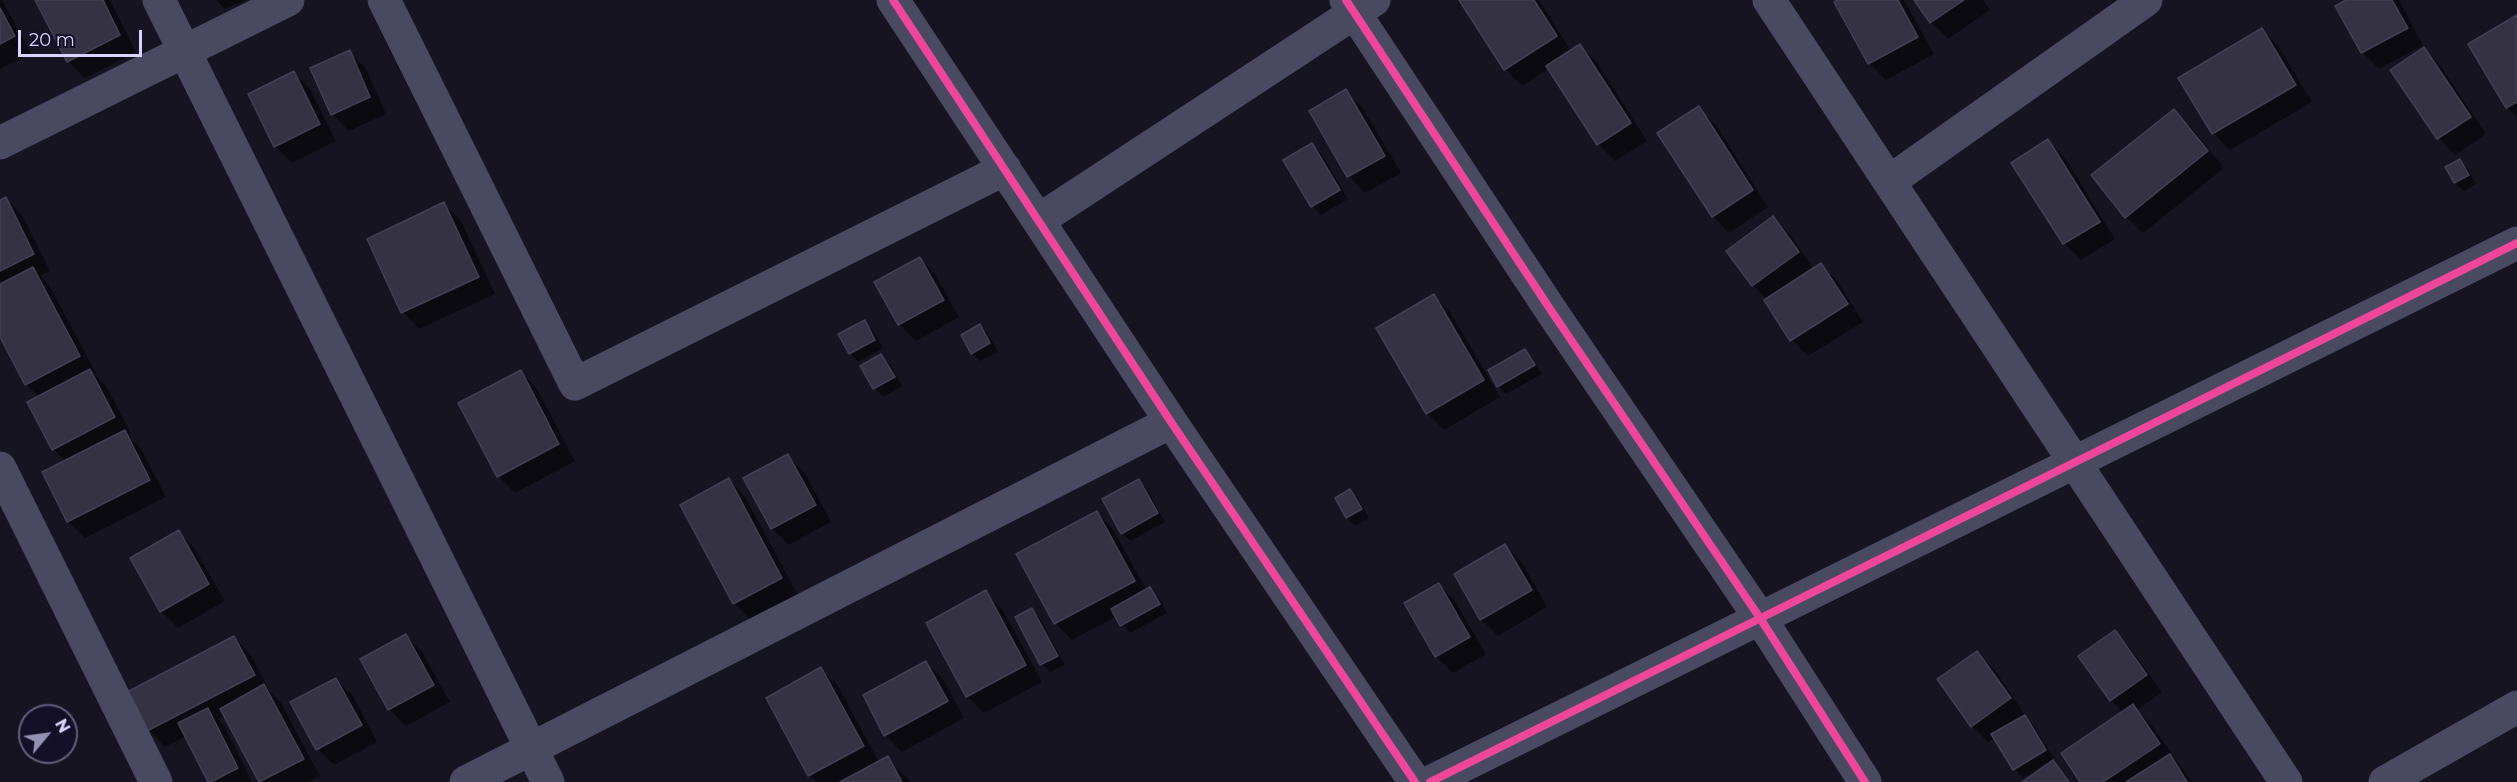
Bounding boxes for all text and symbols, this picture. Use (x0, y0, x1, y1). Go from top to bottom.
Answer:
scale bar (21, 18, 146, 56)
text: 20 m (29, 29, 75, 51)
north arrow (18, 704, 78, 764)
text: N (51, 716, 74, 736)

